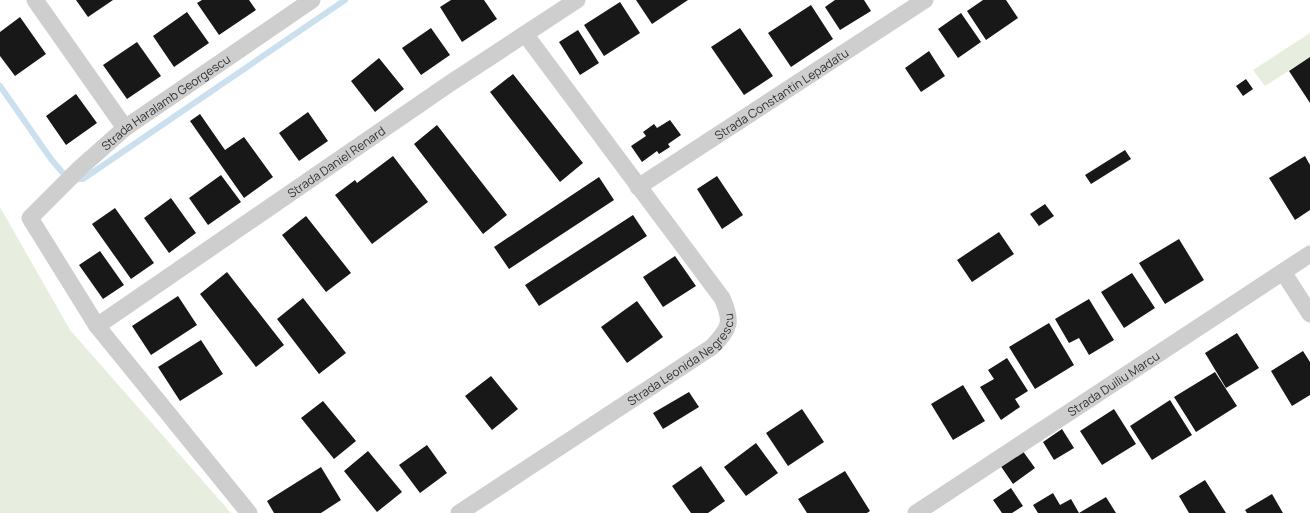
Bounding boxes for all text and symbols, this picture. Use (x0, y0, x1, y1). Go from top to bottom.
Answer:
street label: Strada Constantin Lepadatu (711, 44, 852, 144)
street label: Strada Haralamb Georgescu (97, 50, 233, 154)
street label: Strada Daniel Renard (283, 122, 388, 201)
street label: Strada Leonida Negrescu (624, 312, 737, 409)
street label: Strada Duiliu Marcu (1064, 347, 1163, 420)

